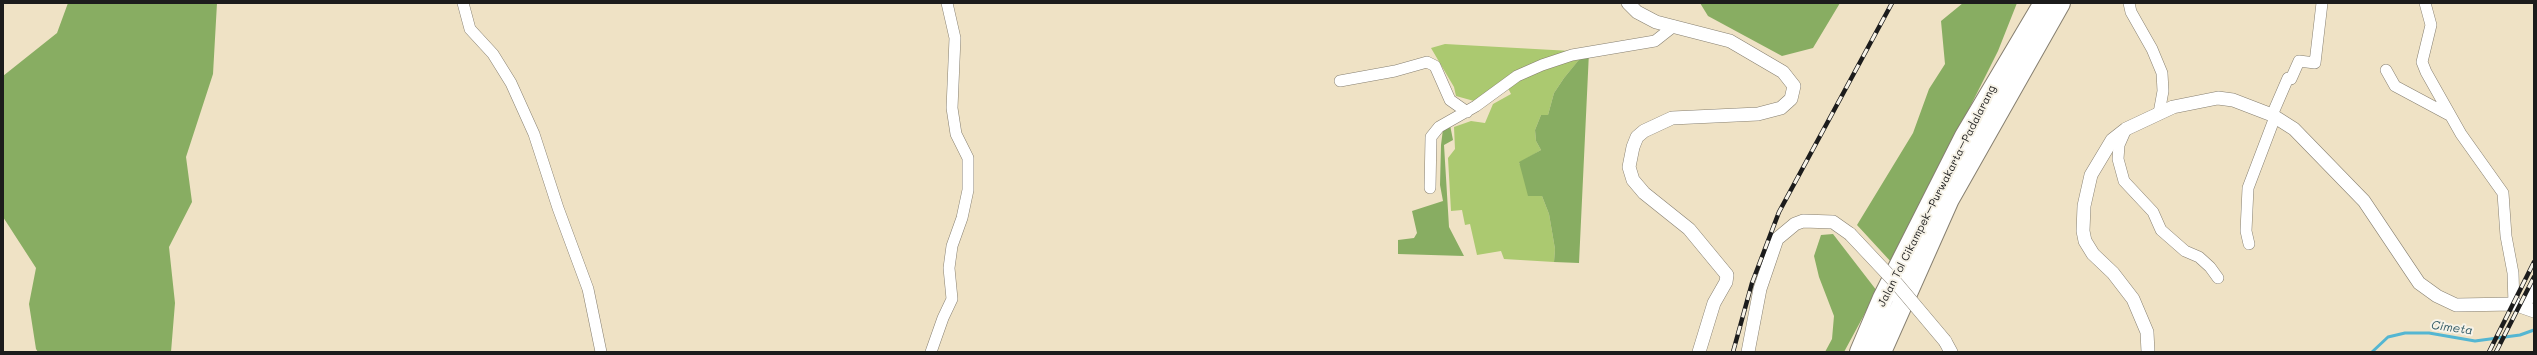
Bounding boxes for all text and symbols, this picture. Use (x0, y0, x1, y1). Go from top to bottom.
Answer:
street label: Jalan Tol Cikampek–Purwakarta–Padalarang (1875, 83, 1999, 309)
water label: Cimeta (2430, 318, 2474, 338)

